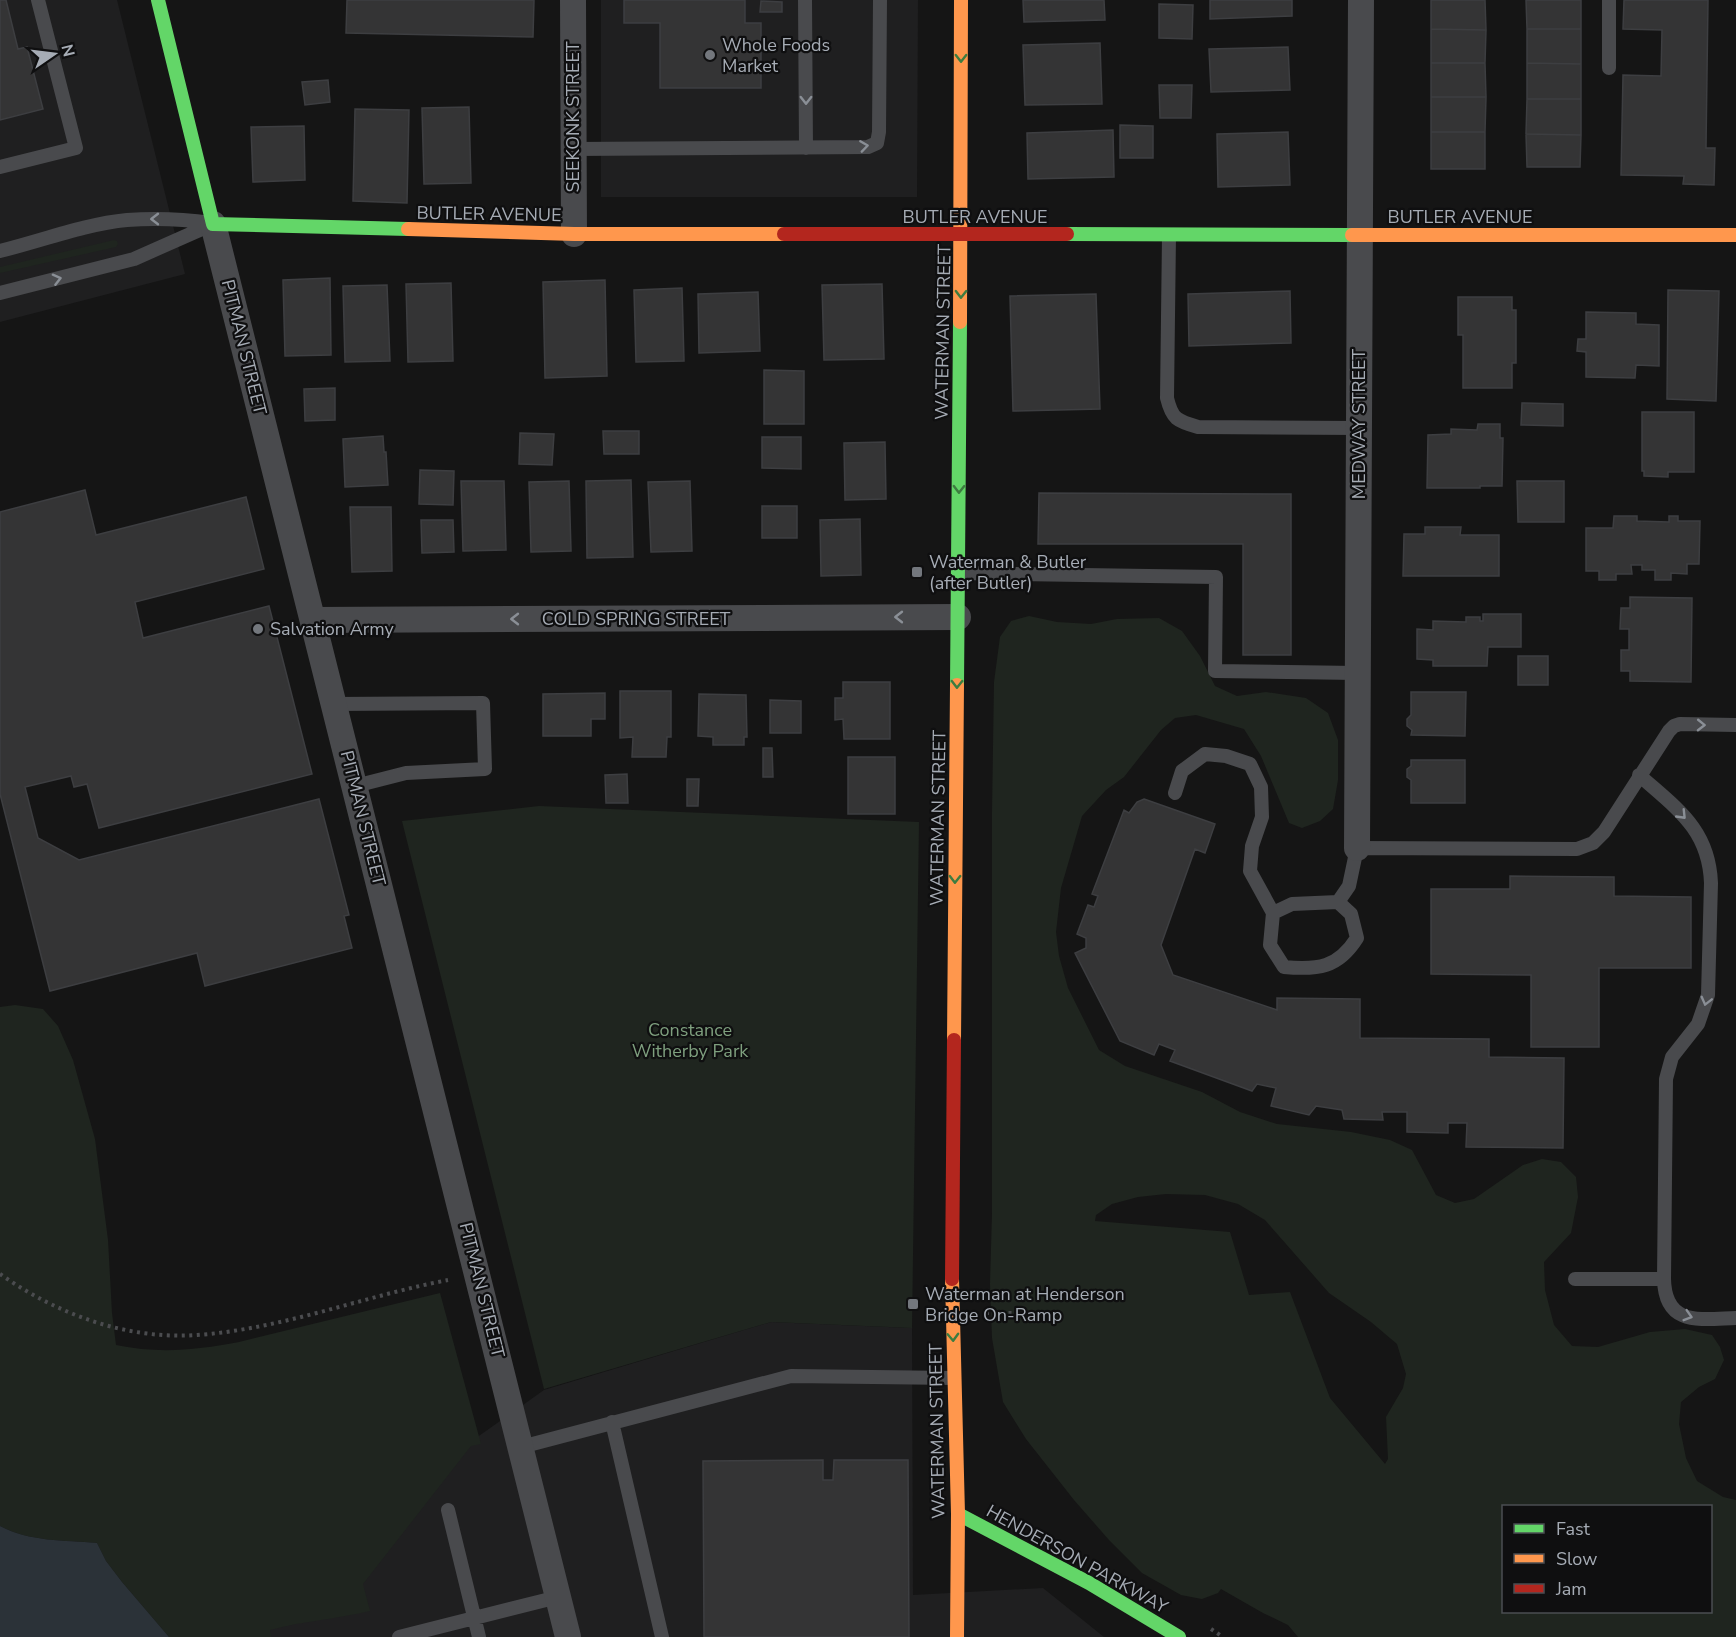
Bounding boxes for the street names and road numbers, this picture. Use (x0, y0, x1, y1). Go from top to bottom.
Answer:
street label: SEEKONK STREET (561, 41, 585, 193)
street label: BUTLER AVENUE (416, 201, 562, 227)
street label: BUTLER AVENUE (903, 205, 1048, 229)
street label: BUTLER AVENUE (1388, 205, 1533, 229)
street label: WATERMAN STREET (929, 244, 957, 420)
street label: PITMAN STREET (216, 277, 272, 417)
street label: MEDWAY STREET (1347, 349, 1371, 499)
street label: COLD SPRING STREET (542, 607, 731, 631)
street label: WATERMAN STREET (924, 730, 952, 906)
street label: PITMAN STREET (335, 748, 391, 888)
street label: PITMAN STREET (454, 1220, 510, 1360)
street label: WATERMAN STREET (923, 1343, 951, 1519)
street label: HENDERSON PARKWAY (982, 1499, 1172, 1619)

